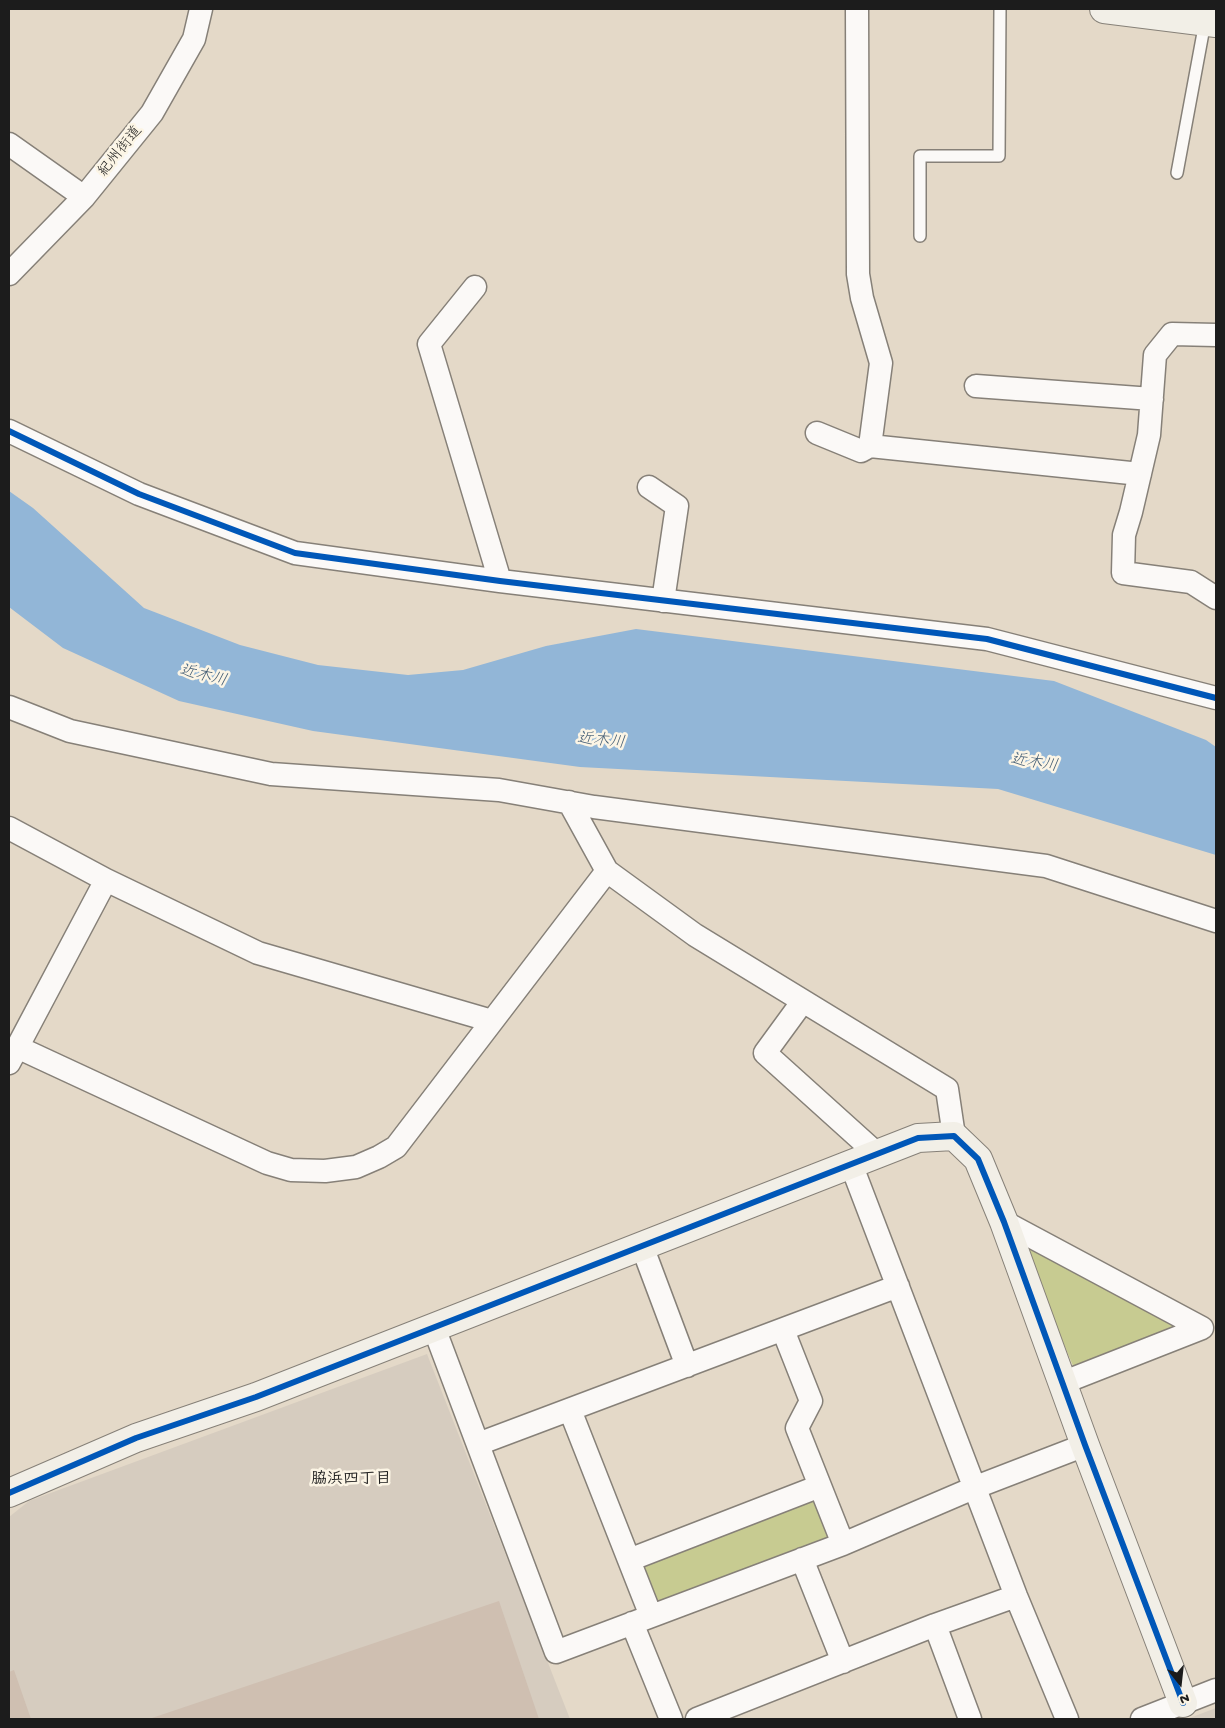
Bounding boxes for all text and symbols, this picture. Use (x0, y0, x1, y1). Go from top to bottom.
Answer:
street label: 紀州街道 (95, 123, 147, 181)
water label: 近木川 (177, 662, 229, 692)
water label: 近木川 (576, 730, 626, 754)
water label: 近木川 (1009, 751, 1059, 777)
district label: 脇浜四丁目 (311, 1471, 391, 1491)
north arrow (1155, 1658, 1205, 1708)
text: N (1178, 1688, 1191, 1707)

